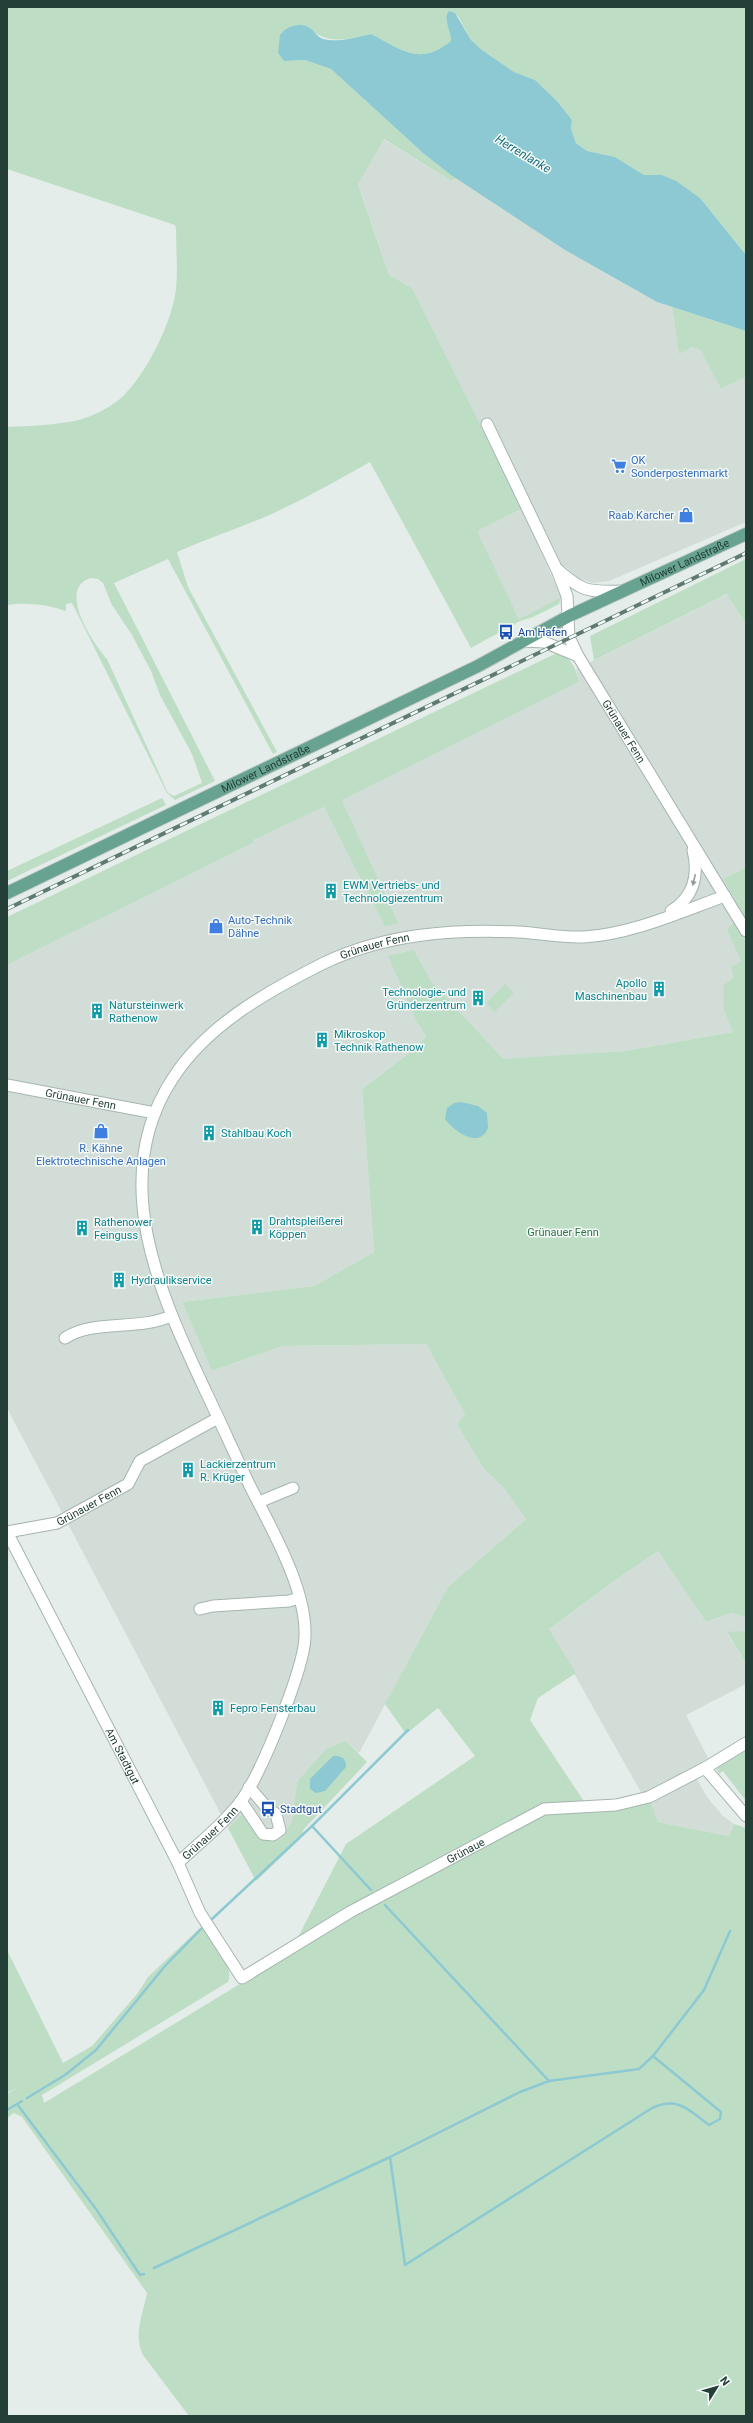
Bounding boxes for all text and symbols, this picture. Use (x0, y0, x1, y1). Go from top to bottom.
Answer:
water label: Herrenlanke (493, 132, 553, 176)
place label: OK Sonderpostenmarkt (631, 454, 728, 480)
supermarket icon: OK Sonderpostenmarkt (610, 457, 628, 475)
shop icon: Raab Karcher (677, 506, 695, 524)
place label: Raab Karcher (608, 509, 674, 522)
street label: Milower Landstraße (638, 536, 732, 589)
bus stop icon: Am Hafen (497, 623, 515, 641)
place label: Am Hafen (518, 626, 567, 639)
street label: Grünauer Fenn (600, 697, 648, 765)
street label: Milower Landstraße (219, 741, 312, 795)
one-way arrow (691, 874, 697, 886)
place label: EWM Vertriebs- und Technologiezentrum (343, 879, 443, 905)
building icon: EWM Vertriebs- und Technologiezentrum (322, 882, 340, 900)
place label: Auto-Technik Dähne (228, 914, 292, 940)
shop icon: Auto-Technik Dähne (207, 917, 225, 935)
street label: Grünauer Fenn (338, 930, 410, 962)
place label: Apollo Maschinenbau (575, 977, 647, 1003)
building icon: Apollo Maschinenbau (650, 980, 668, 998)
place label: Technologie- und Gründerzentrum (382, 986, 466, 1012)
building icon: Technologie- und Gründerzentrum (469, 989, 487, 1007)
place label: Natursteinwerk Rathenow (109, 999, 184, 1025)
building icon: Natursteinwerk Rathenow (88, 1002, 106, 1020)
place label: Mikroskop Technik Rathenow (334, 1028, 424, 1054)
building icon: Mikroskop Technik Rathenow (313, 1031, 331, 1049)
street label: Grünauer Fenn (44, 1086, 117, 1112)
shop icon: R. Kähne Elektrotechnische Anlagen (92, 1122, 110, 1140)
building icon: Stahlbau Koch (200, 1124, 218, 1142)
place label: Stahlbau Koch (221, 1127, 292, 1140)
place label: R. Kähne Elektrotechnische Anlagen (36, 1142, 166, 1168)
place label: Drahtspleißerei Köppen (269, 1215, 343, 1241)
place label: Rathenower Feinguss (94, 1216, 153, 1242)
building icon: Drahtspleißerei Köppen (248, 1218, 266, 1236)
building icon: Rathenower Feinguss (73, 1219, 91, 1237)
park label: Grünauer Fenn (527, 1226, 599, 1239)
building icon: Hydraulikservice (110, 1271, 128, 1289)
place label: Hydraulikservice (131, 1274, 212, 1287)
place label: Lackierzentrum R. Krüger (200, 1458, 276, 1484)
building icon: Lackierzentrum R. Krüger (179, 1461, 197, 1479)
street label: Grünauer Fenn (54, 1483, 123, 1529)
building icon: Fepro Fensterbau (209, 1699, 227, 1717)
place label: Fepro Fensterbau (230, 1702, 316, 1715)
street label: Am Stadtgut (103, 1726, 143, 1786)
bus stop icon: Stadtgut (259, 1800, 277, 1818)
place label: Stadtgut (280, 1803, 322, 1816)
street label: Grünauer Fenn (179, 1804, 241, 1862)
street label: Grünaue (444, 1835, 487, 1866)
north arrow (697, 2367, 737, 2407)
text: N (717, 2374, 732, 2388)

